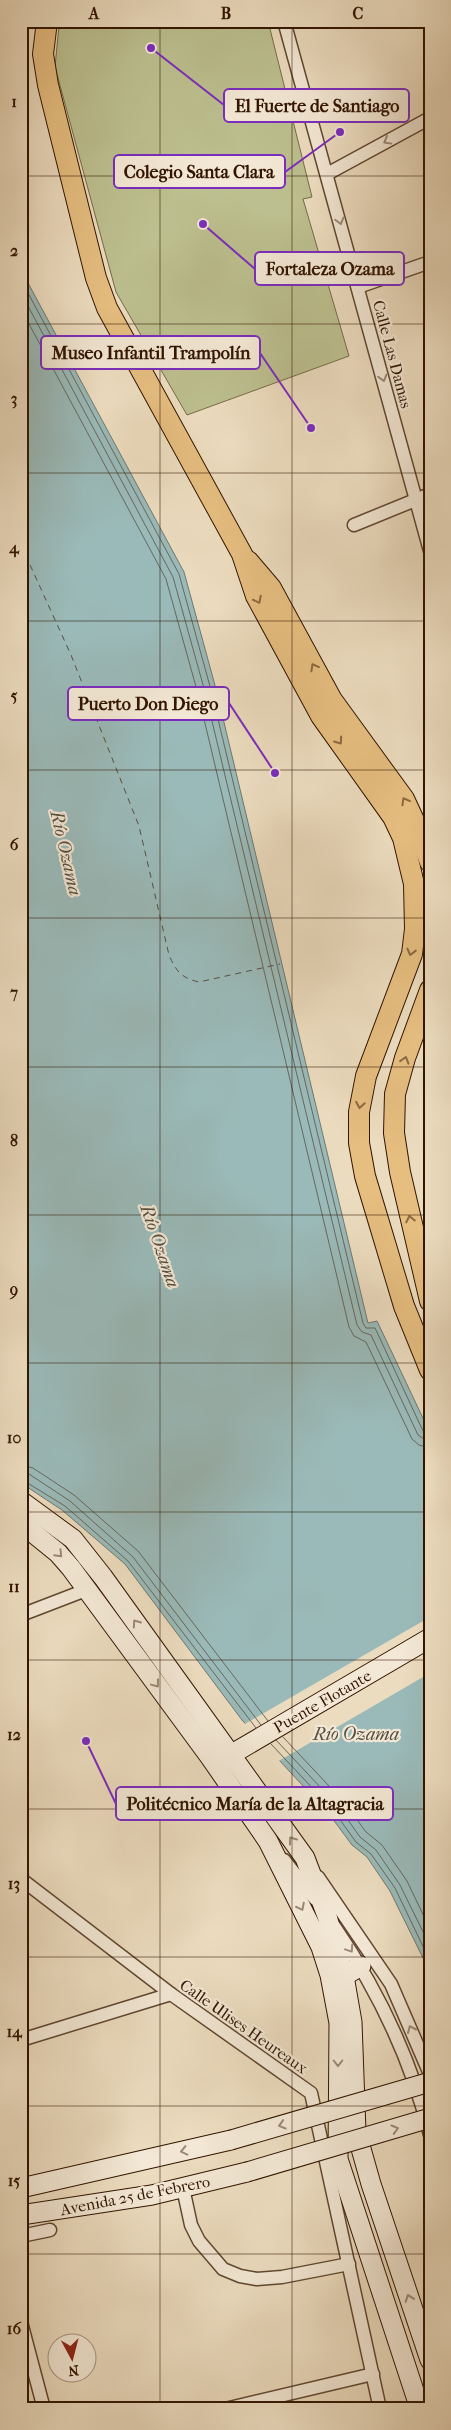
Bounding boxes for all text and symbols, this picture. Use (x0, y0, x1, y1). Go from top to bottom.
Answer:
text: A (88, 4, 100, 23)
text: B (221, 4, 231, 23)
text: C (353, 4, 364, 23)
callout: El Fuerte de Santiago (224, 89, 409, 122)
text: 1 (11, 92, 17, 111)
text: El Fuerte de Santiago (235, 96, 399, 117)
one-way arrow (383, 135, 392, 145)
callout: Colegio Santa Clara (114, 155, 285, 188)
text: Colegio Santa Clara (124, 162, 275, 183)
one-way arrow (334, 216, 344, 225)
text: 2 (10, 241, 18, 260)
callout: Fortaleza Ozama (255, 252, 404, 285)
text: Fortaleza Ozama (265, 259, 395, 280)
street label: Calle Las Damas (369, 298, 416, 410)
callout: Museo Infantil Trampolín (41, 336, 260, 369)
text: Museo Infantil Trampolín (51, 343, 251, 364)
one-way arrow (377, 373, 388, 382)
text: 3 (11, 389, 17, 409)
text: 4 (8, 538, 20, 558)
one-way arrow (252, 595, 262, 604)
one-way arrow (310, 663, 320, 672)
text: 5 (11, 686, 18, 705)
callout: Puerto Don Diego (68, 687, 229, 720)
text: Puerto Don Diego (78, 694, 218, 715)
one-way arrow (333, 735, 342, 744)
one-way arrow (401, 798, 411, 807)
water label: Río Ozama (45, 808, 85, 897)
text: 6 (10, 835, 19, 854)
one-way arrow (406, 947, 417, 956)
text: 7 (9, 983, 18, 1002)
one-way arrow (399, 1056, 409, 1064)
one-way arrow (356, 1101, 366, 1110)
text: 8 (10, 1131, 18, 1150)
water label: Río Ozama (135, 1201, 183, 1290)
one-way arrow (406, 1215, 416, 1224)
text: 9 (9, 1280, 18, 1300)
text: 10 (7, 1428, 21, 1447)
one-way arrow (53, 1548, 62, 1557)
text: 11 (8, 1577, 20, 1596)
one-way arrow (133, 1619, 142, 1629)
street label: Puente Flotante (270, 1666, 375, 1737)
one-way arrow (150, 1678, 159, 1688)
water label: Río Ozama (312, 1724, 399, 1745)
text: 12 (7, 1725, 21, 1744)
callout: Politécnico María de la Altagracia (116, 1787, 393, 1820)
text: Politécnico María de la Altagracia (126, 1794, 385, 1815)
one-way arrow (289, 1836, 298, 1846)
text: 13 (8, 1874, 20, 1894)
one-way arrow (295, 1902, 305, 1911)
one-way arrow (344, 1944, 353, 1953)
street label: Calle Ulises Heureaux (176, 1975, 312, 2078)
text: 14 (6, 2022, 23, 2042)
one-way arrow (407, 2025, 417, 2034)
one-way arrow (333, 2060, 343, 2067)
one-way arrow (279, 2119, 287, 2129)
one-way arrow (390, 2124, 399, 2134)
one-way arrow (179, 2145, 188, 2156)
text: 15 (8, 2171, 20, 2190)
street label: Avenida 25 de Febrero (58, 2172, 211, 2219)
one-way arrow (404, 2294, 414, 2302)
text: 16 (7, 2319, 21, 2338)
north arrow (48, 2332, 98, 2382)
text: N (67, 2361, 80, 2380)

